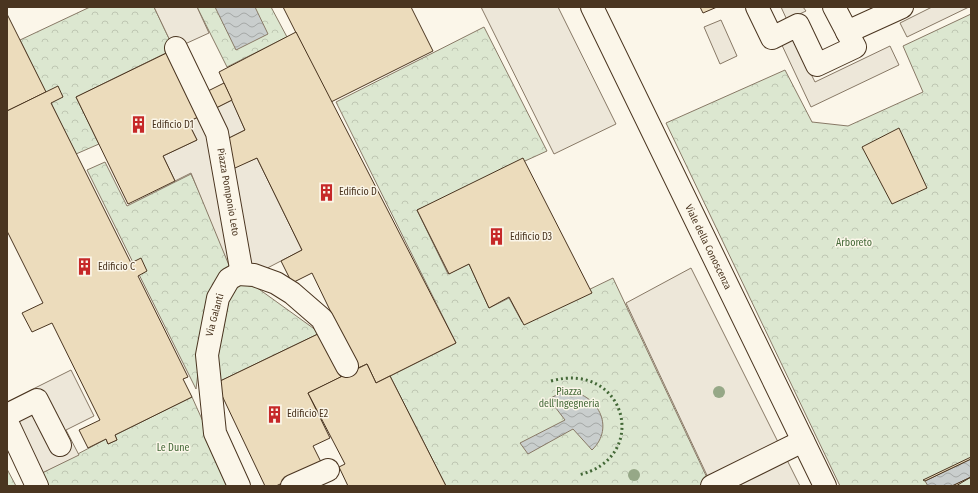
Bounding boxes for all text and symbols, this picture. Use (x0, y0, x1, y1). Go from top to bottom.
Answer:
building icon: Edificio D1 (129, 115, 149, 135)
place label: Edificio D1 (152, 119, 194, 131)
street label: Piazza Pomponio Leto (214, 147, 242, 237)
building icon: Edificio D (316, 182, 336, 202)
place label: Edificio D (339, 186, 377, 198)
street label: Viale della Conoscenza (682, 203, 734, 292)
building icon: Edificio D3 (487, 227, 507, 247)
place label: Edificio D3 (510, 231, 553, 243)
park label: Arboreto (836, 237, 872, 249)
building icon: Edificio C (75, 257, 95, 277)
place label: Edificio C (98, 261, 135, 273)
street label: Via Galanti (204, 292, 226, 338)
park label: Piazza dell'Ingegneria (539, 386, 599, 410)
building icon: Edificio E2 (264, 404, 284, 424)
place label: Edificio E2 (287, 408, 329, 420)
park label: Le Dune (157, 442, 189, 454)

